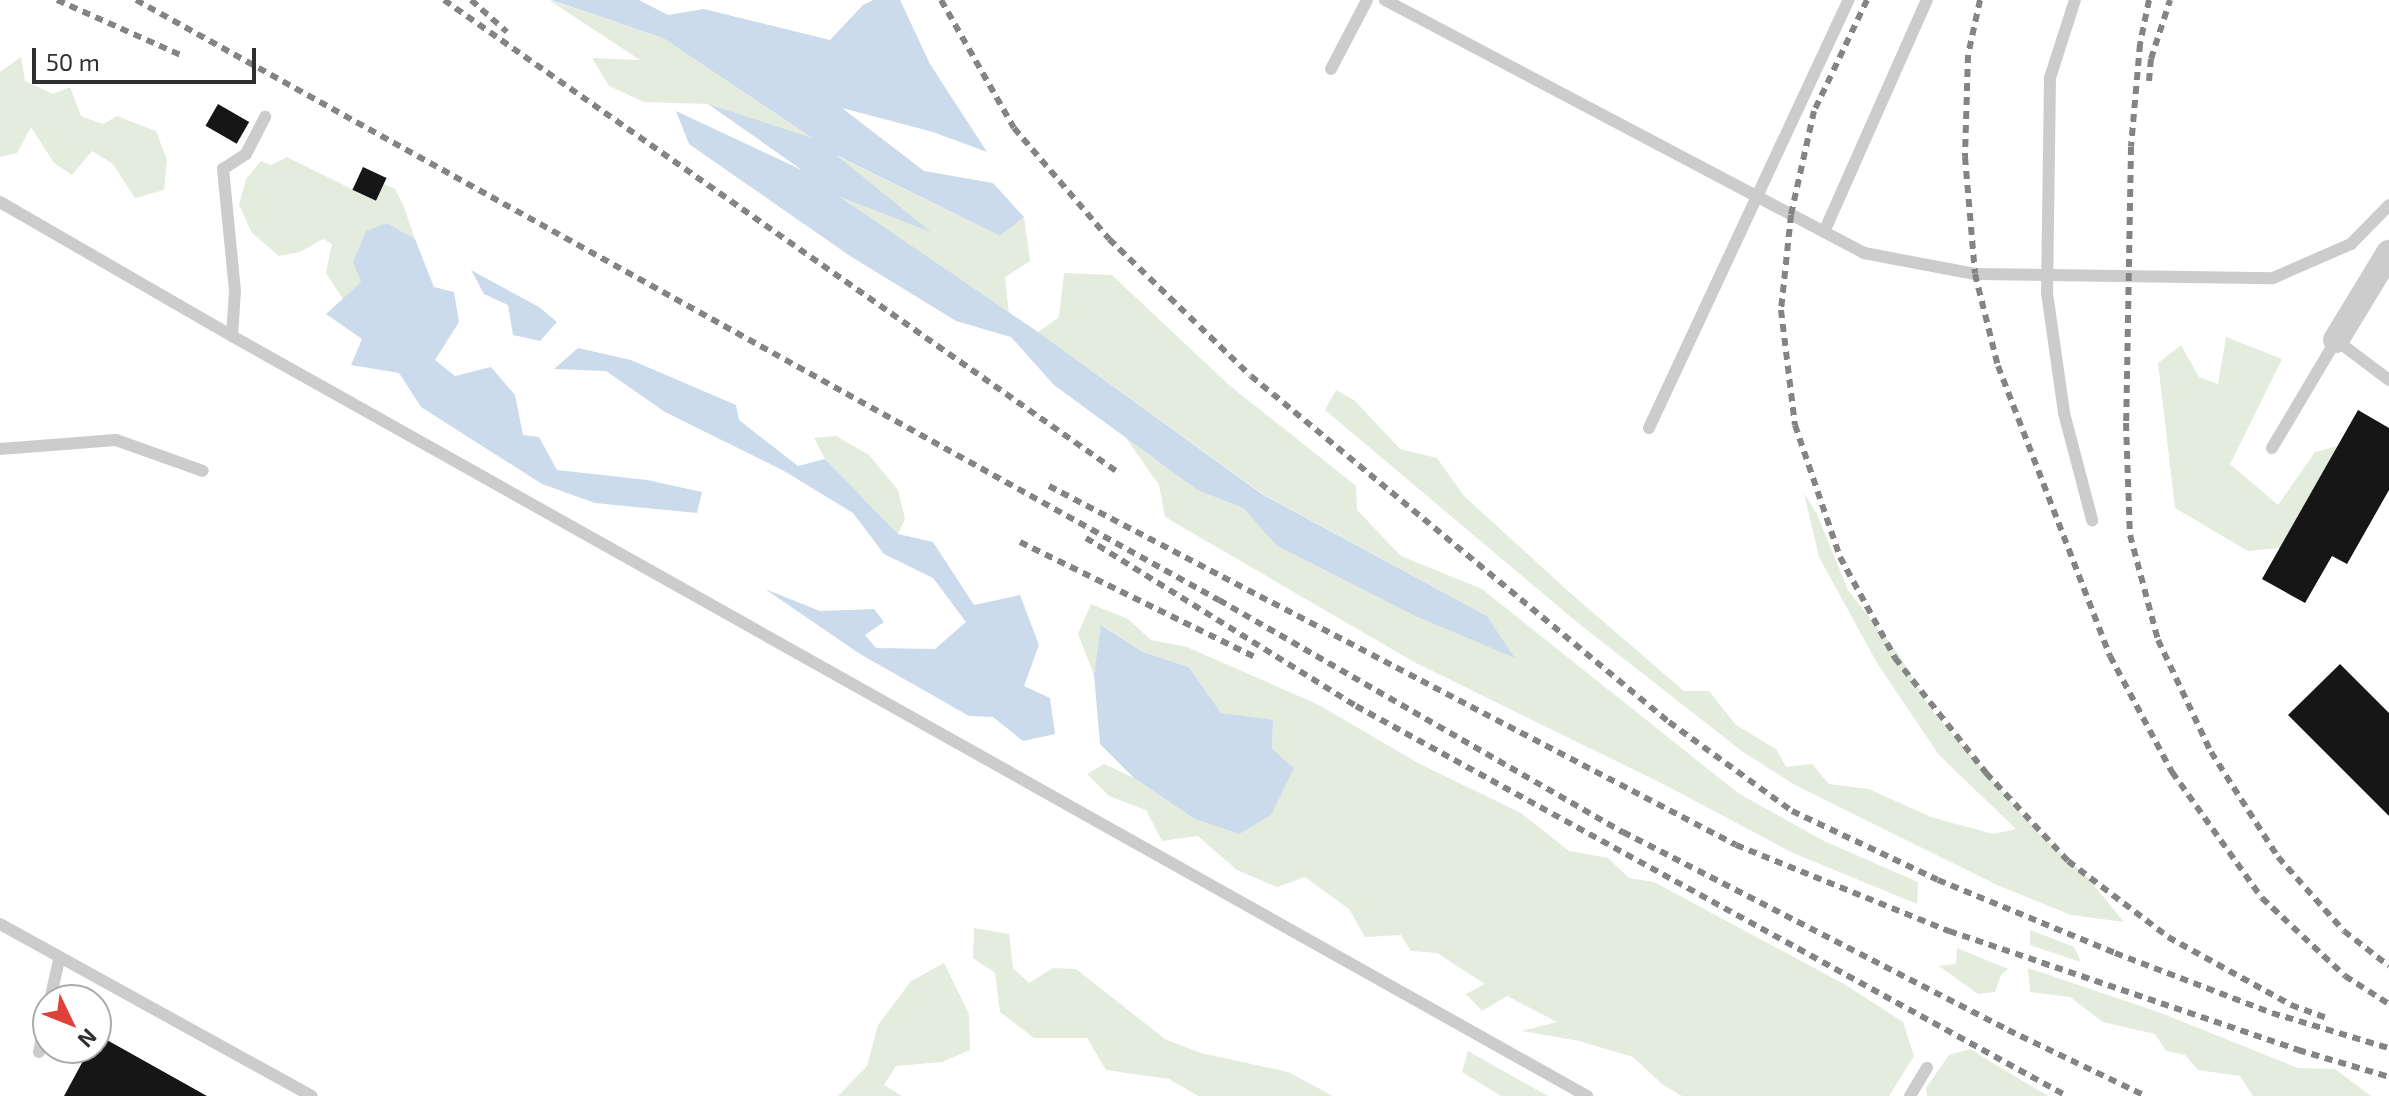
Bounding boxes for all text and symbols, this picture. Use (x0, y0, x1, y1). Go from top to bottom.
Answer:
scale bar (36, 32, 260, 82)
text: 50 m (46, 47, 100, 76)
north arrow (32, 984, 112, 1064)
text: N (73, 1024, 103, 1054)

